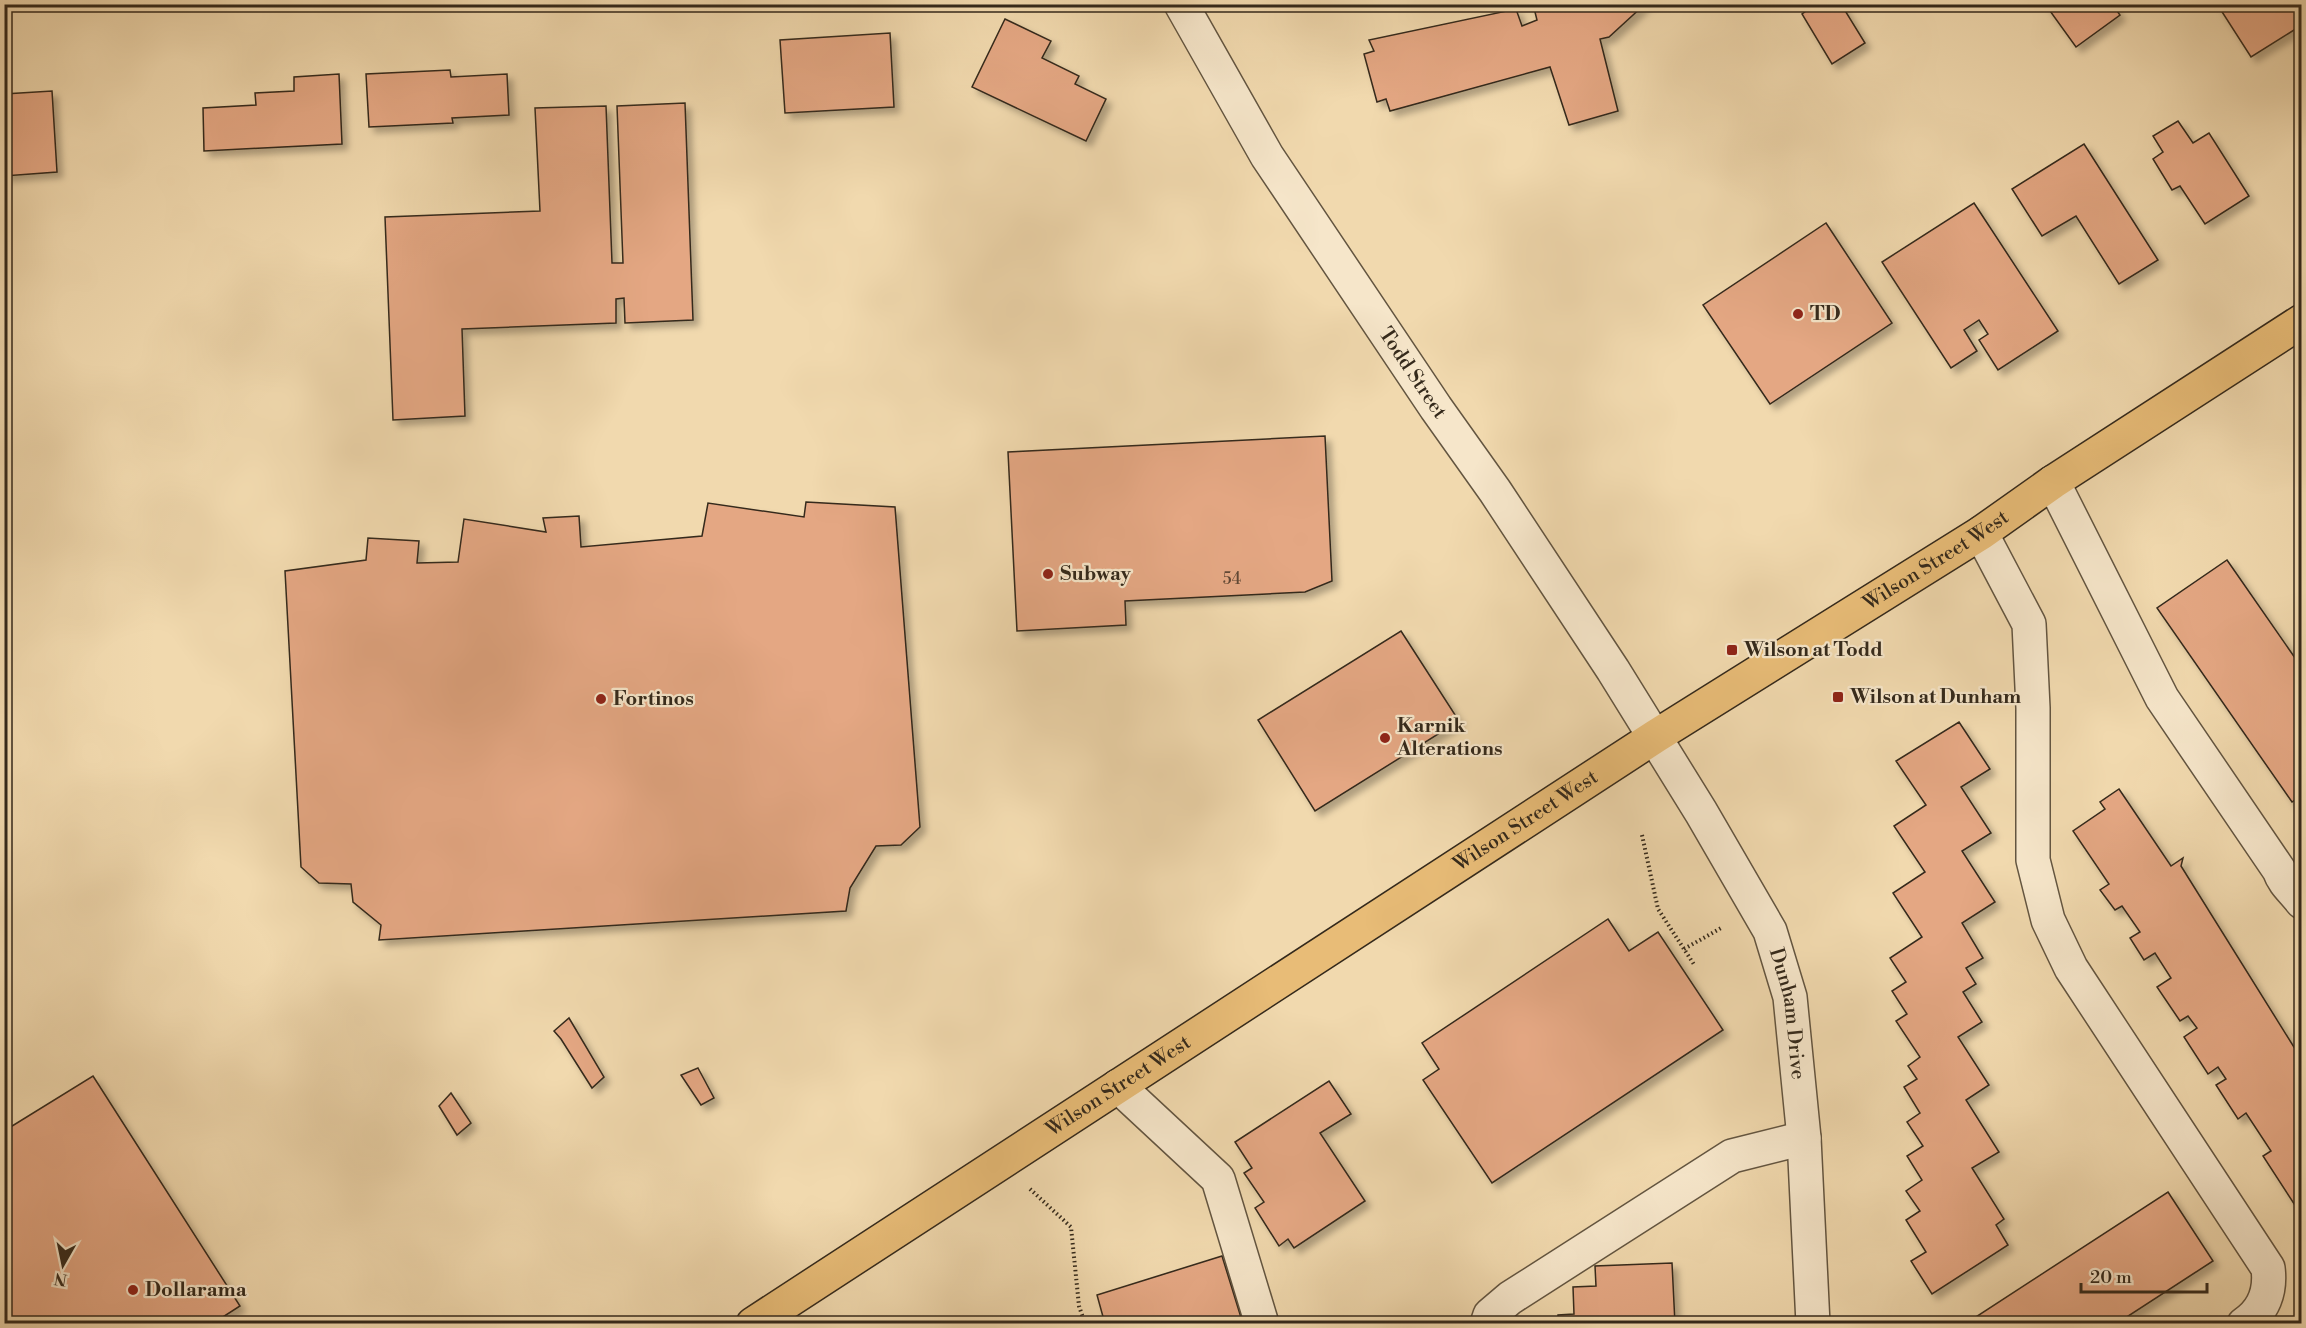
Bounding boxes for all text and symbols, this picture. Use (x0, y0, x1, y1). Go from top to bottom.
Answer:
place label: TD (1810, 302, 1840, 327)
marker: TD (1791, 307, 1805, 321)
street label: Todd Street (1373, 323, 1452, 424)
street label: Wilson Street West (1858, 505, 2014, 616)
place label: Subway (1060, 562, 1132, 587)
marker: Subway (1041, 567, 1055, 581)
house number: 54 (1223, 569, 1242, 589)
place label: Wilson at Todd (1743, 638, 1883, 663)
marker: Wilson at Todd (1725, 643, 1739, 657)
place label: Wilson at Dunham (1849, 685, 2021, 710)
place label: Fortinos (613, 687, 694, 712)
marker: Wilson at Dunham (1831, 690, 1845, 704)
marker: Fortinos (594, 692, 608, 706)
place label: Karnik Alterations (1396, 714, 1503, 762)
marker: Karnik Alterations (1378, 731, 1392, 745)
street label: Wilson Street West (1448, 765, 1603, 878)
street label: Dunham Drive (1763, 945, 1811, 1081)
street label: Wilson Street West (1041, 1030, 1195, 1143)
north arrow (33, 1235, 93, 1295)
scale bar (2081, 1256, 2207, 1294)
text: 20 m (2090, 1266, 2132, 1289)
text: N (53, 1268, 69, 1290)
place label: Dollarama (145, 1278, 247, 1303)
marker: Dollarama (126, 1283, 140, 1297)

